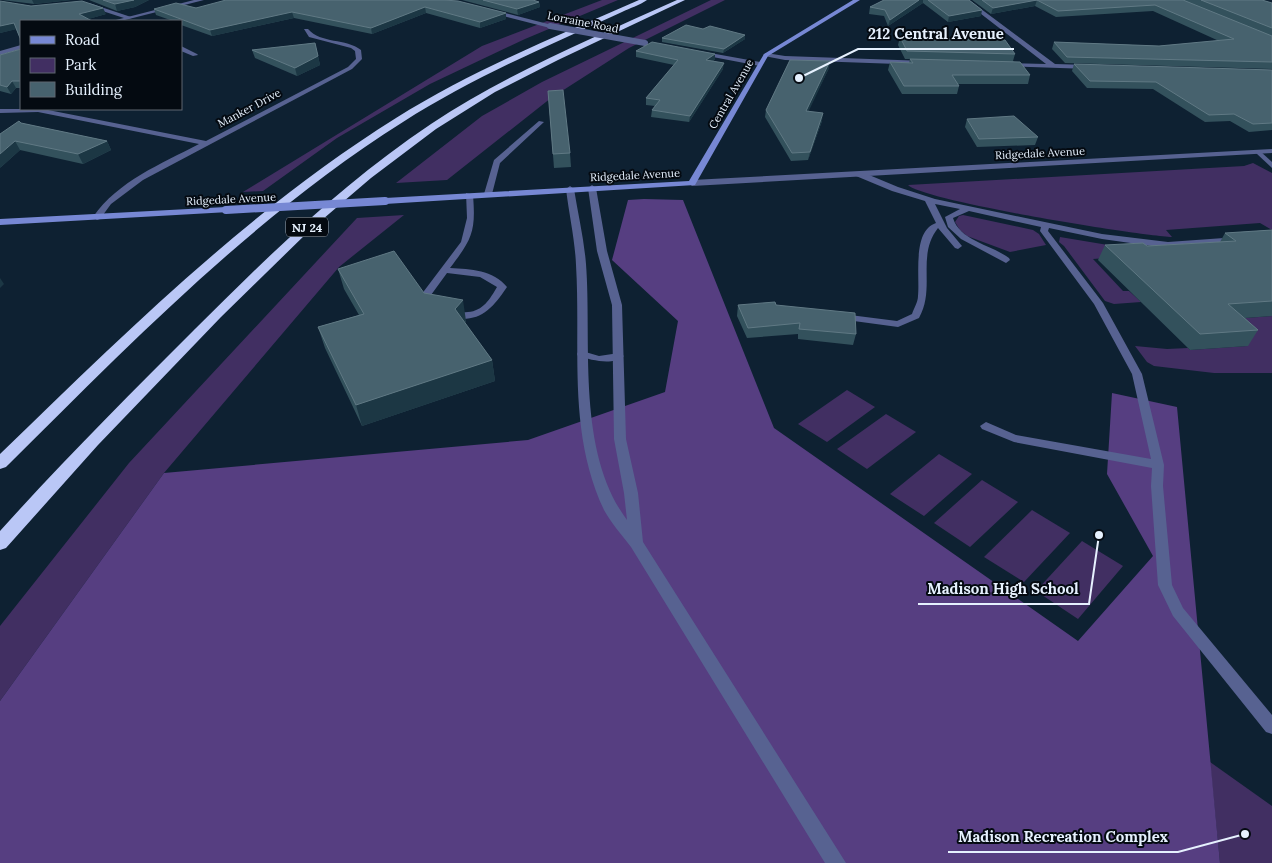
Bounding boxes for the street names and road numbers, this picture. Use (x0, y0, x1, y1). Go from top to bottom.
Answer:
street label: Lorraine Road (546, 8, 620, 36)
street label: Central Avenue (705, 57, 757, 131)
street label: Manker Drive (215, 86, 283, 130)
street label: Ridgedale Avenue (995, 144, 1085, 162)
street label: Ridgedale Avenue (590, 166, 680, 184)
street label: Ridgedale Avenue (186, 190, 276, 208)
road number: NJ 24 (286, 218, 328, 236)

